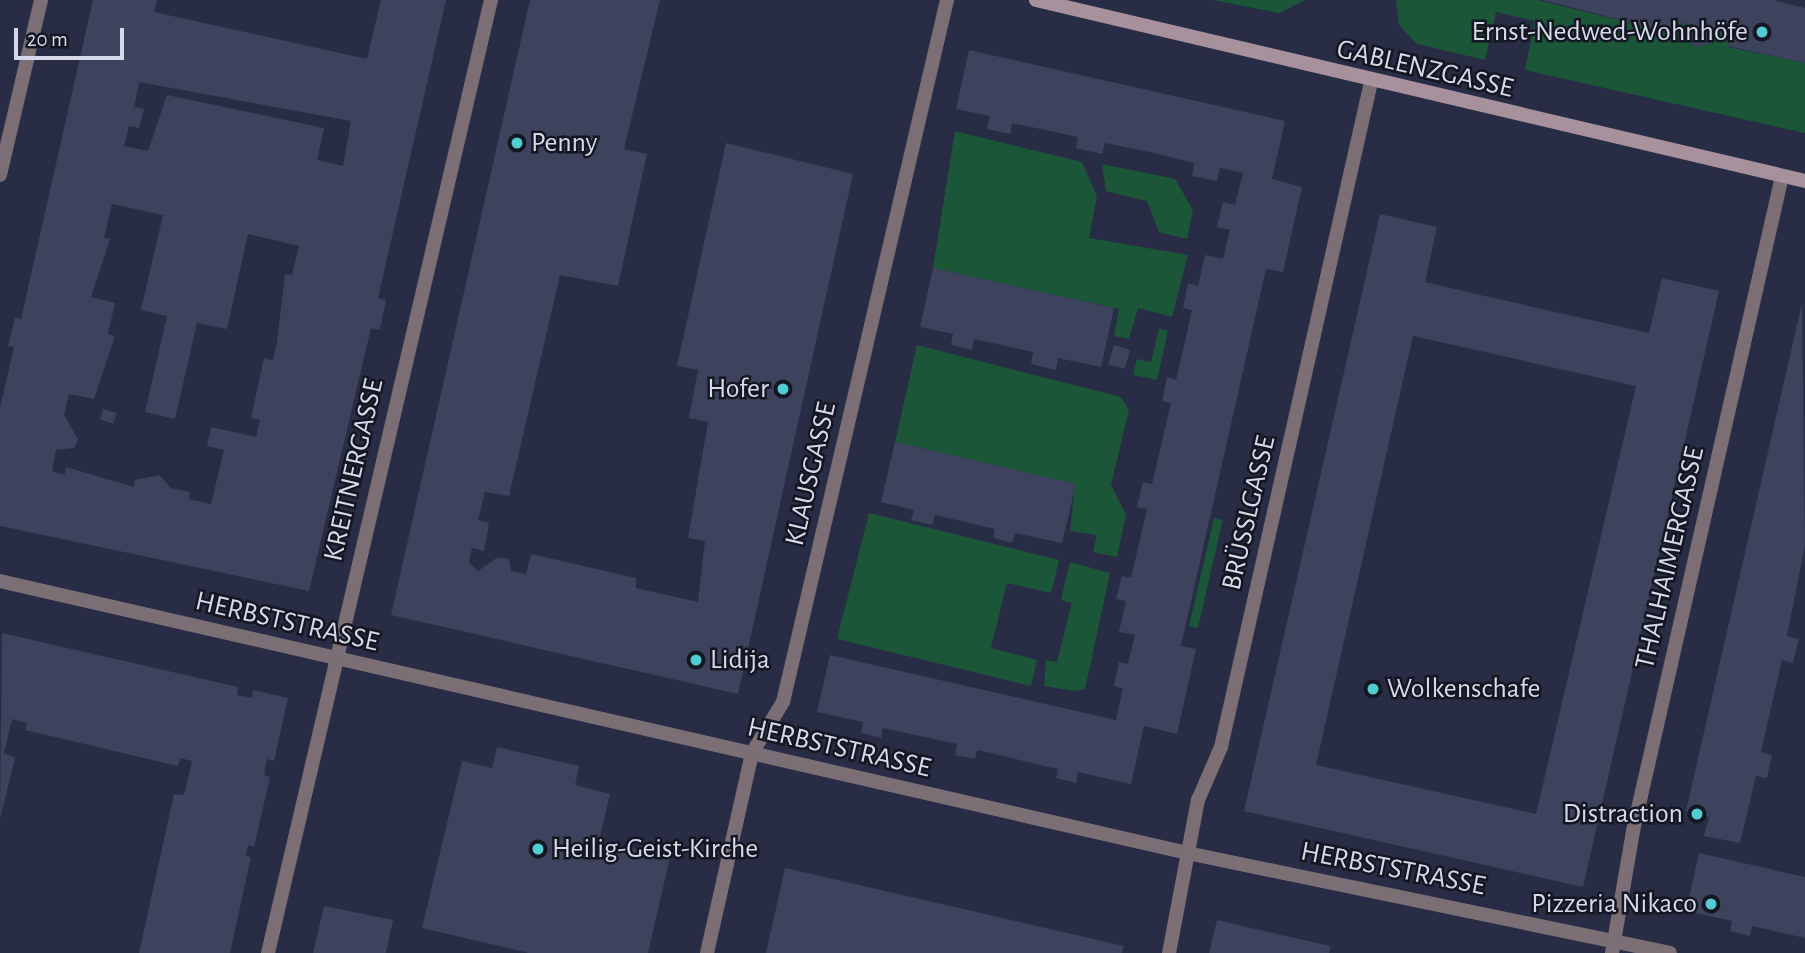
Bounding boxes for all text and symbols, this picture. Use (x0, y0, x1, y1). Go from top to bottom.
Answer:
scale bar (18, 14, 128, 58)
place label: Ernst-Nedwed-Wohnhöfe (1472, 15, 1748, 49)
marker: Ernst-Nedwed-Wohnhöfe (1754, 24, 1770, 40)
text: 20 m (27, 29, 68, 50)
street label: GABLENZGASSE (1334, 32, 1516, 106)
place label: Penny (531, 126, 597, 160)
marker: Penny (509, 135, 525, 151)
place label: Hofer (707, 372, 769, 406)
street label: KREITNERGASSE (317, 376, 391, 564)
marker: Hofer (775, 381, 791, 397)
street label: KLAUSGASSE (778, 399, 844, 549)
street label: BRÜSSLGASSE (1215, 432, 1283, 594)
street label: THALHAIMERGASSE (1628, 443, 1712, 673)
street label: HERBSTSTRASSE (192, 585, 382, 659)
place label: Lidija (710, 643, 770, 677)
marker: Lidija (688, 652, 704, 668)
place label: Wolkenschafe (1387, 672, 1540, 706)
marker: Wolkenschafe (1365, 681, 1381, 697)
street label: HERBSTSTRASSE (744, 711, 934, 785)
place label: Distraction (1563, 797, 1683, 831)
marker: Distraction (1689, 806, 1705, 822)
place label: Heilig-Geist-Kirche (552, 832, 758, 866)
street label: HERBSTSTRASSE (1298, 835, 1488, 903)
marker: Heilig-Geist-Kirche (530, 841, 546, 857)
place label: Pizzeria Nikaco (1531, 887, 1697, 921)
marker: Pizzeria Nikaco (1703, 896, 1719, 912)

